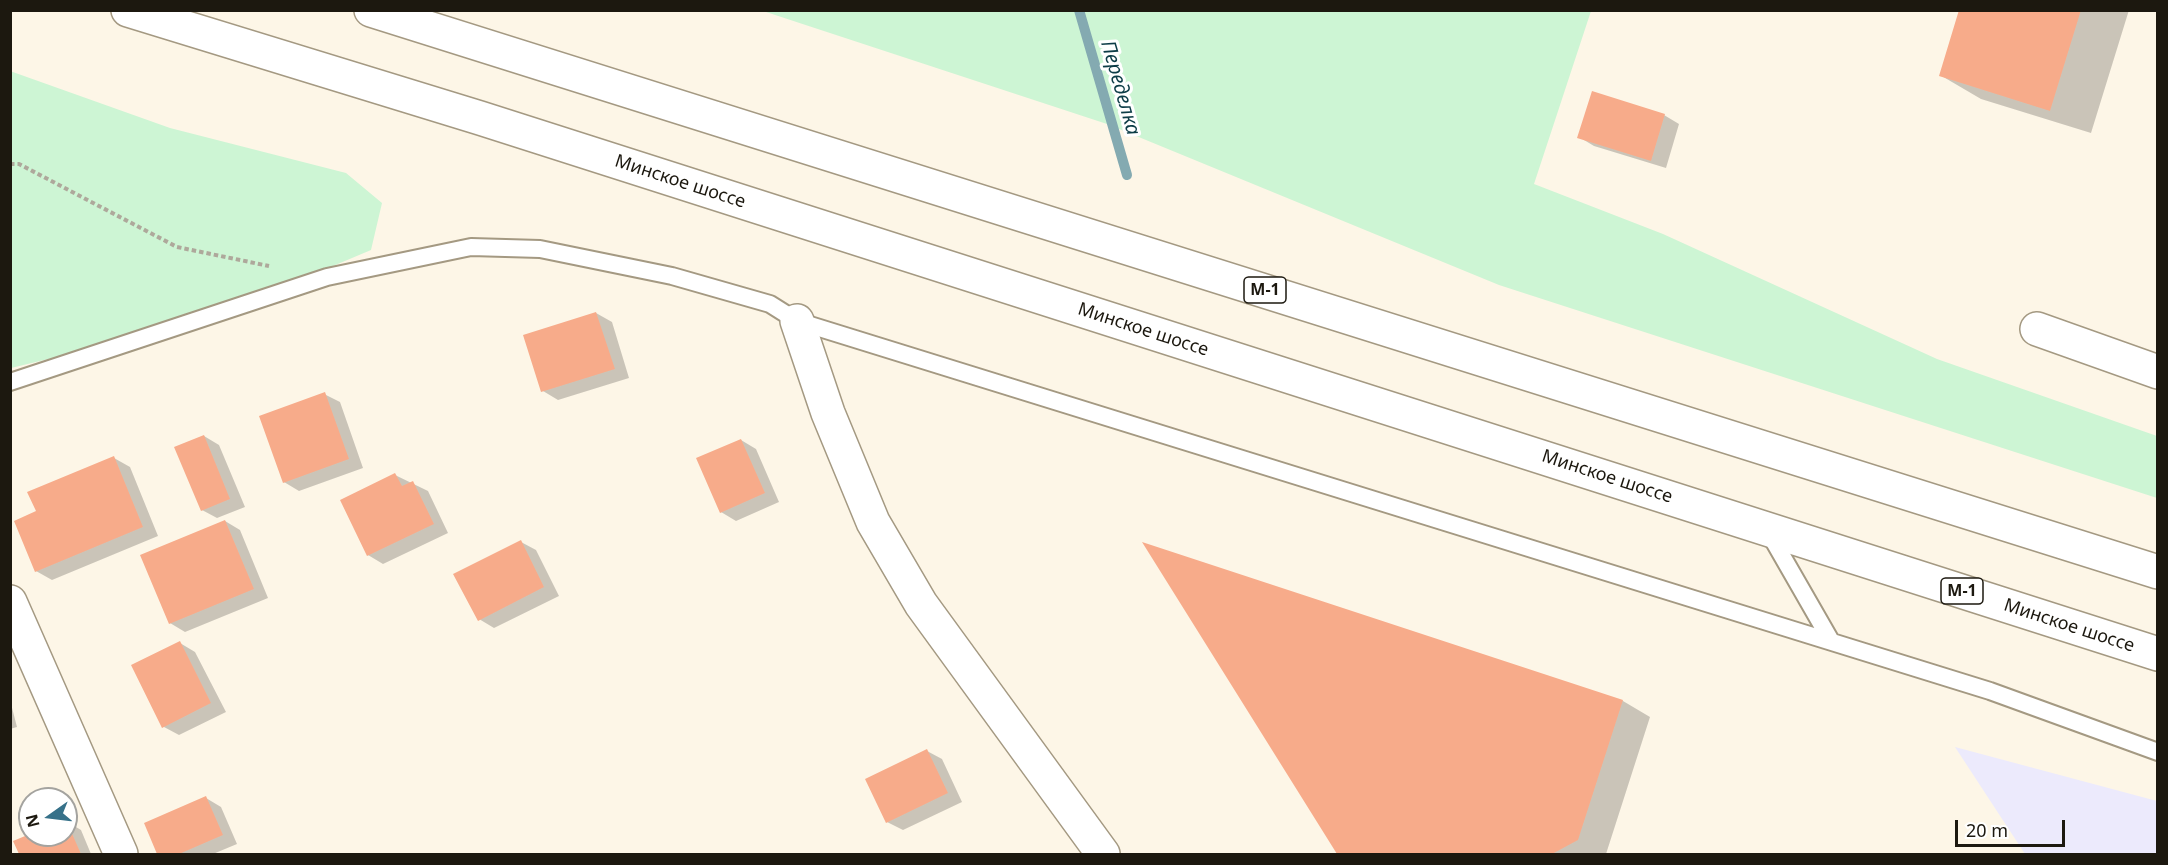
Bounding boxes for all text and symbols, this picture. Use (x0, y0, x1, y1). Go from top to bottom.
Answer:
water label: Переделка (1095, 38, 1145, 138)
street label: Минское шоссе (612, 151, 748, 213)
road number: М-1 (1244, 277, 1286, 303)
street label: Минское шоссе (1075, 299, 1211, 361)
street label: Минское шоссе (1539, 446, 1675, 508)
road number: М-1 (1941, 578, 1983, 604)
street label: Минское шоссе (2001, 595, 2137, 657)
north arrow (18, 787, 78, 847)
scale bar (1958, 808, 2068, 846)
text: N (20, 812, 45, 830)
text: 20 m (1966, 818, 2008, 842)

